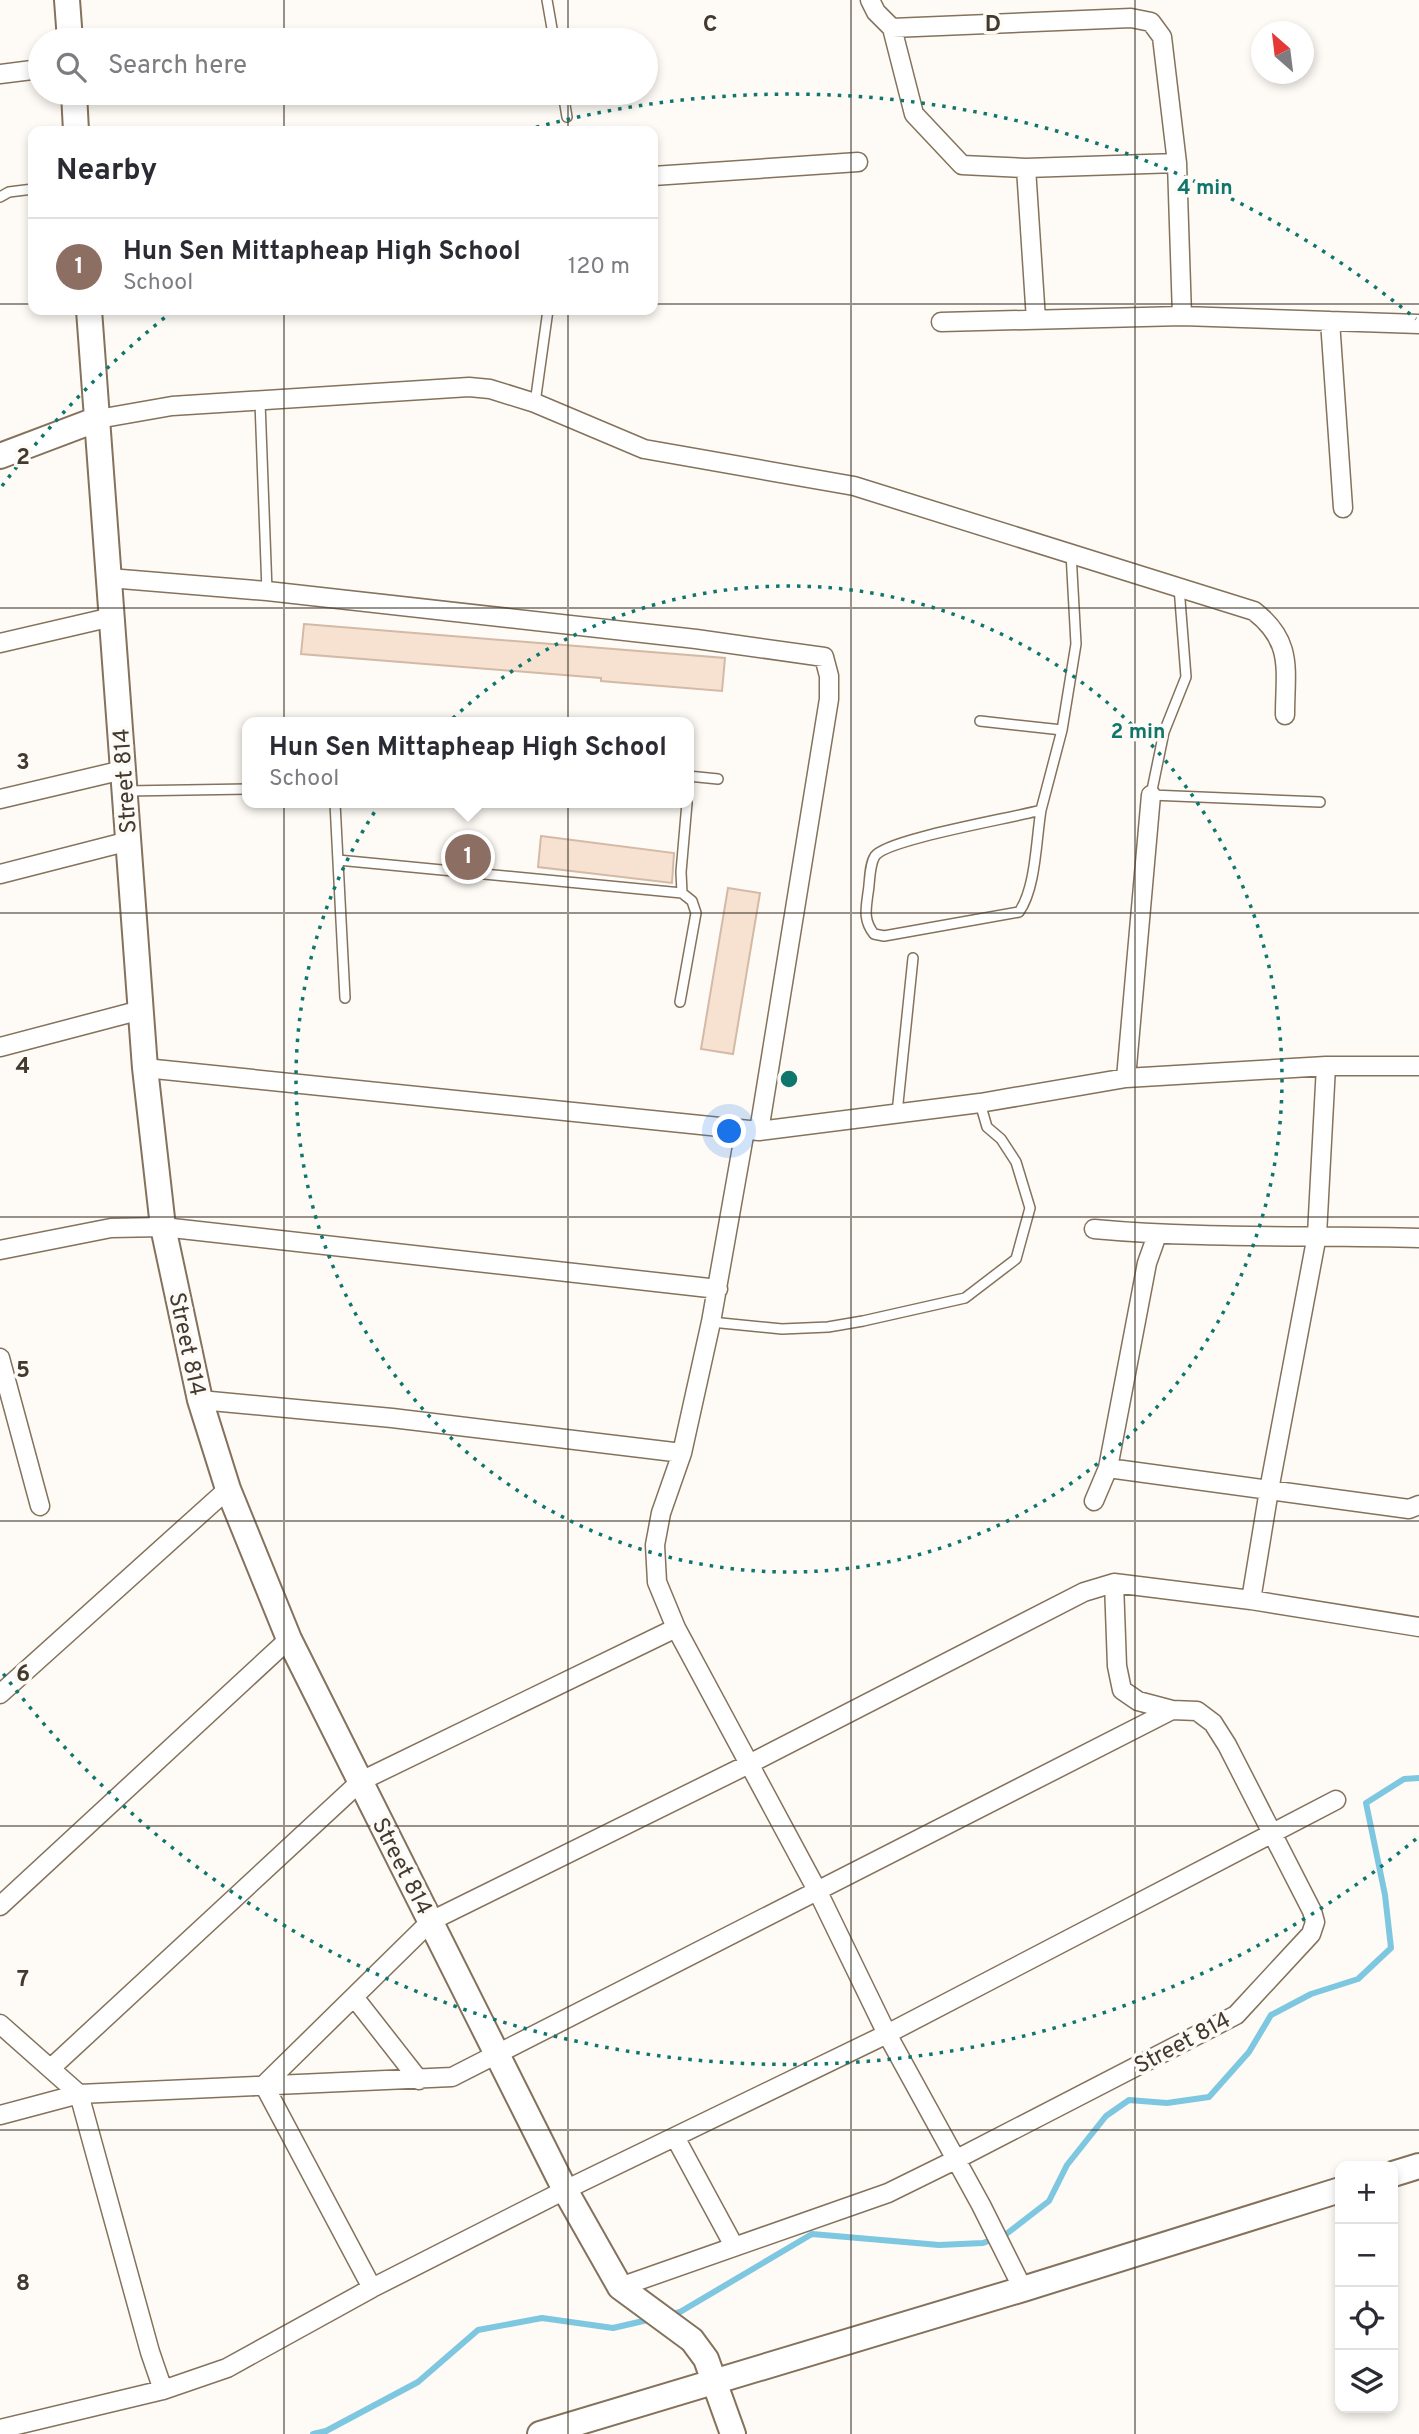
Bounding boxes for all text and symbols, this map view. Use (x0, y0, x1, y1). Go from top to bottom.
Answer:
text: C (703, 11, 717, 40)
text: D (985, 11, 1001, 40)
north arrow (1251, 21, 1314, 84)
search box (28, 28, 658, 105)
icon: search (52, 48, 90, 86)
text: Search here (108, 50, 247, 83)
text: Nearby (56, 153, 157, 190)
text: 4 min (1177, 175, 1233, 202)
text: Hun Sen Mittapheap High School (123, 236, 521, 269)
text: 1 (74, 253, 84, 282)
text: 120 m (568, 253, 630, 282)
text: School (123, 269, 193, 298)
text: 2 (16, 444, 30, 473)
popup (242, 717, 694, 808)
text: 2 min (1111, 719, 1165, 746)
street label: Street 814 (108, 727, 145, 834)
text: Hun Sen Mittapheap High School (269, 732, 667, 765)
text: 3 (16, 749, 30, 778)
text: School (269, 765, 339, 794)
pin: 1 (445, 831, 491, 883)
text: 4 (16, 1053, 30, 1082)
centre of rings (777, 1067, 801, 1091)
your location (712, 1114, 746, 1148)
street label: Street 814 (160, 1290, 211, 1399)
text: 5 (16, 1357, 30, 1386)
text: 6 (16, 1661, 30, 1690)
street label: Street 814 (364, 1814, 438, 1921)
text: 7 (17, 1966, 29, 1995)
street label: Street 814 (1130, 2007, 1236, 2082)
map controls (1335, 2161, 1398, 2413)
button: + (1335, 2161, 1398, 2224)
button: − (1335, 2224, 1398, 2287)
text: 8 (16, 2270, 30, 2299)
button: locate (1335, 2287, 1398, 2350)
button: layers (1335, 2350, 1398, 2413)

